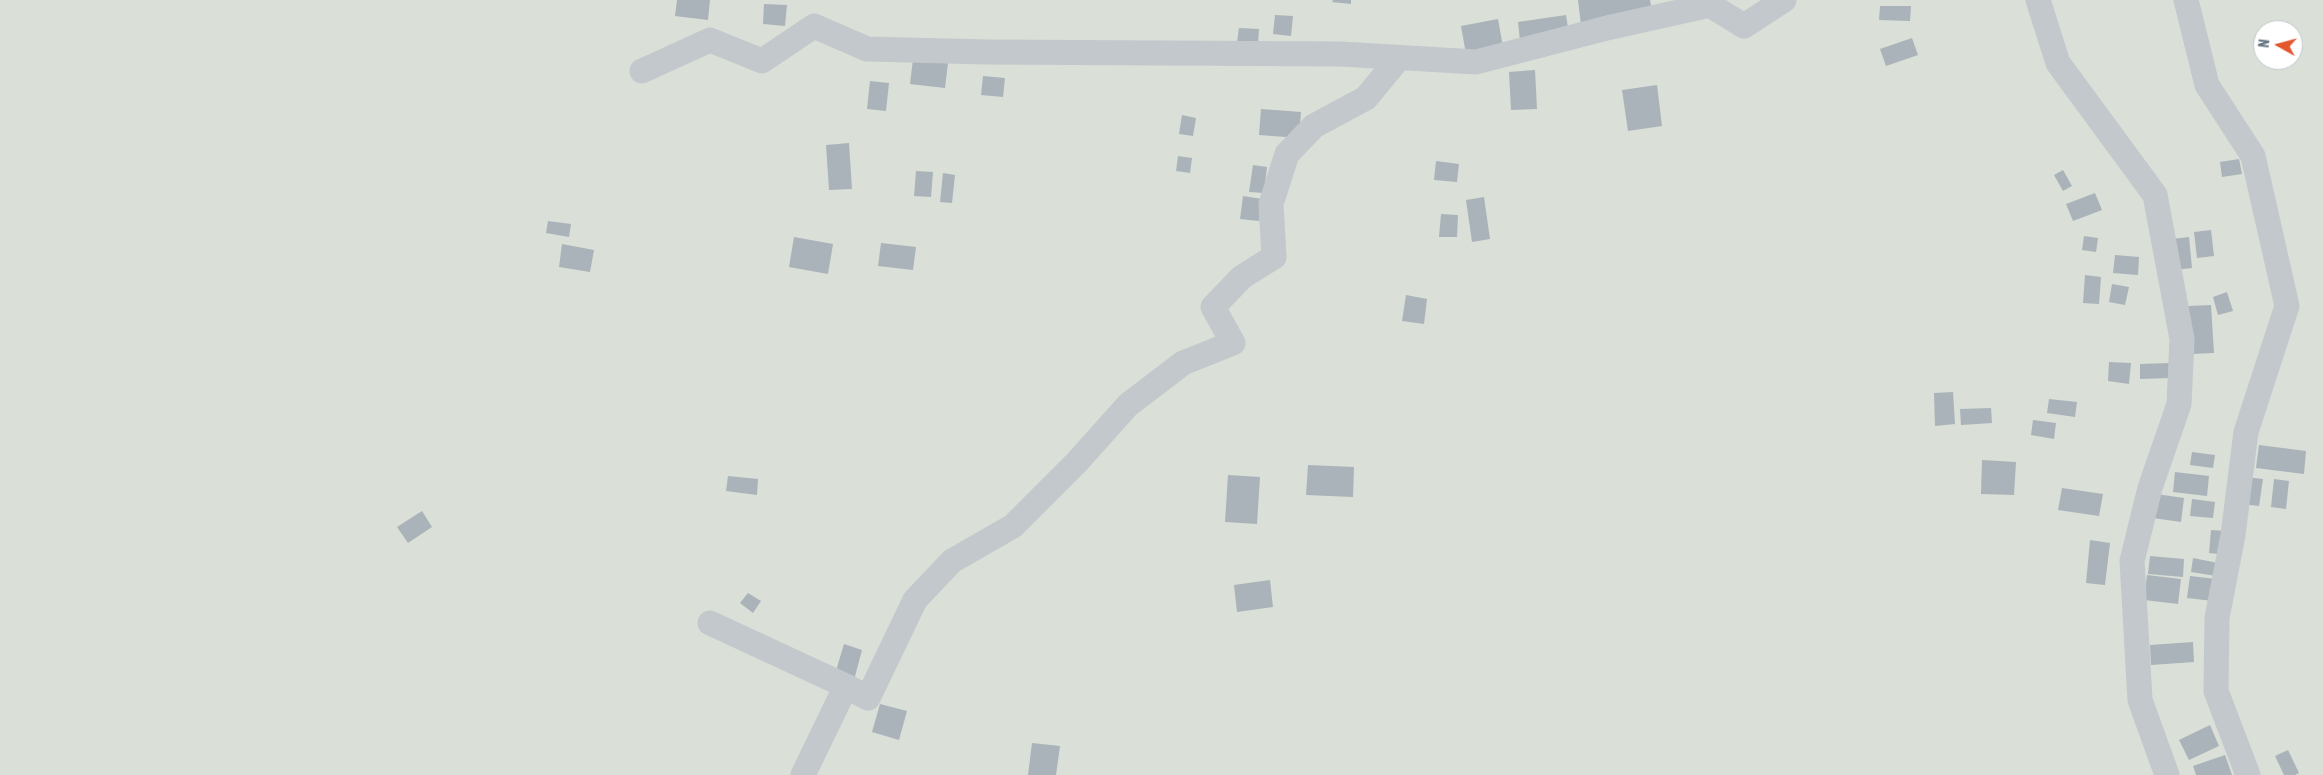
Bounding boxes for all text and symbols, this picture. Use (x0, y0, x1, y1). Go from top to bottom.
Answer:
north arrow (2253, 20, 2303, 70)
text: N (2256, 38, 2273, 48)

